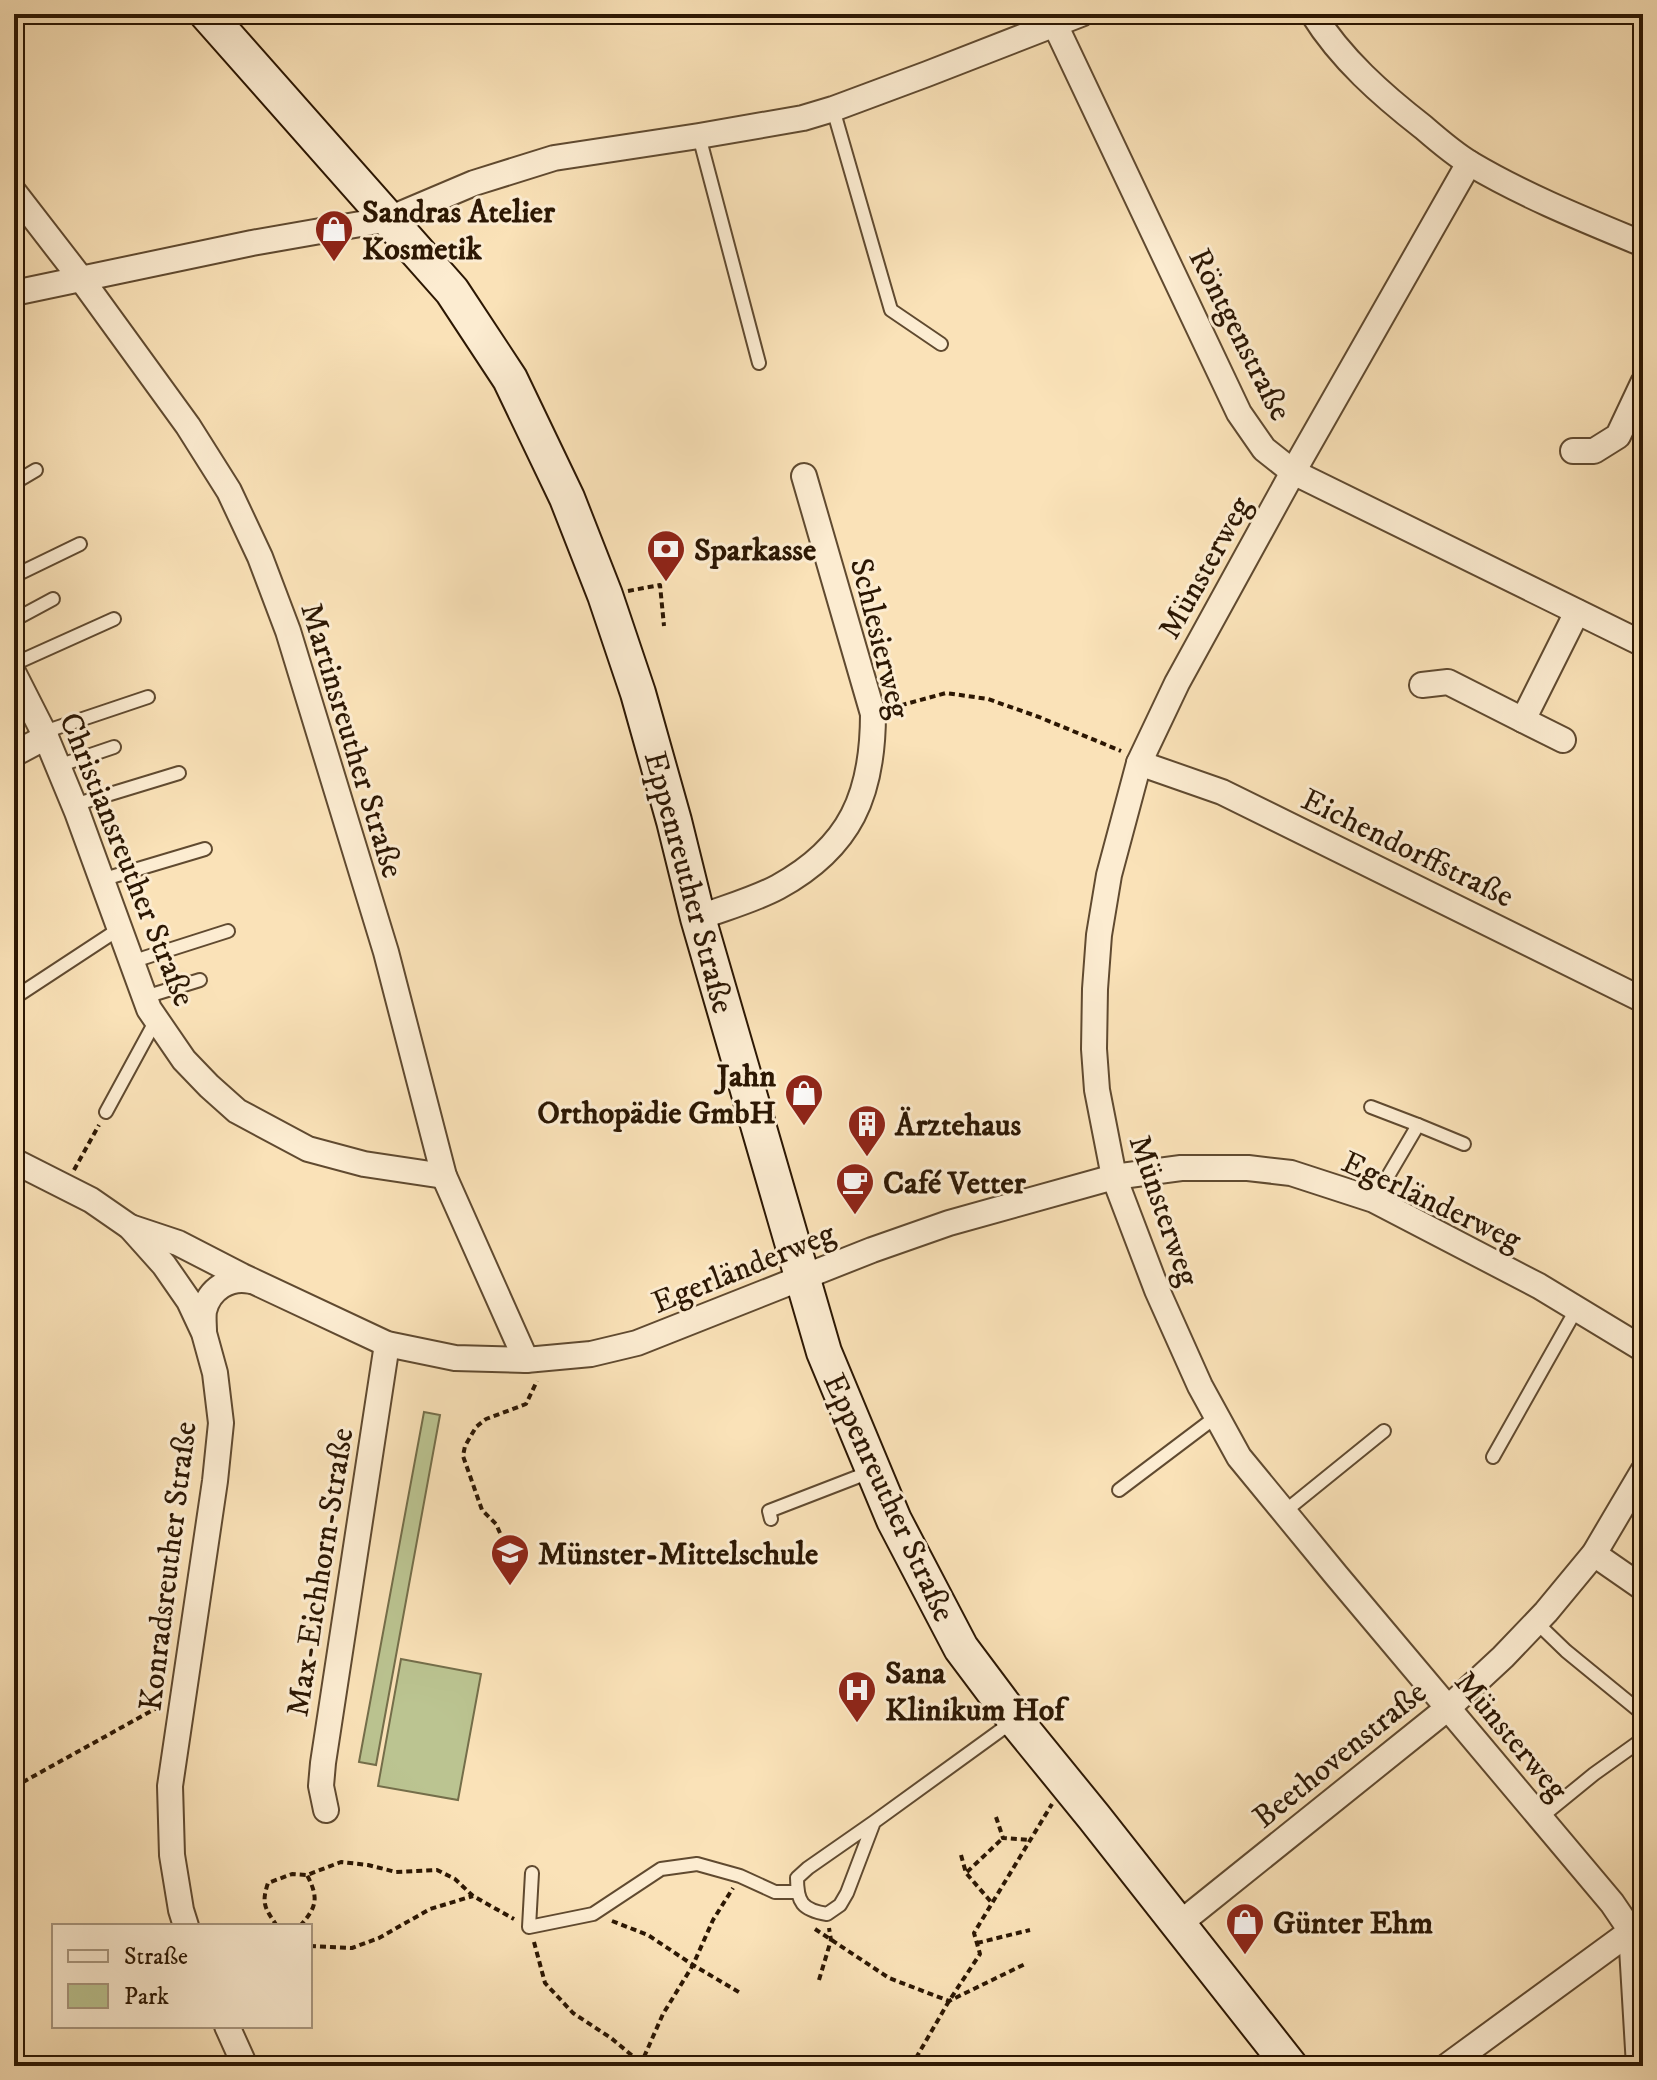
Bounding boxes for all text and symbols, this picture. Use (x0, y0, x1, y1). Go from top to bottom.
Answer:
place label: Sandras Atelier Kosmetik (362, 193, 556, 270)
shop icon: Sandras Atelier Kosmetik (313, 208, 355, 263)
street label: Röntgenstraße (1179, 242, 1300, 428)
street label: Münsterweg (1150, 489, 1261, 646)
bank icon: Sparkasse (645, 528, 687, 583)
place label: Sparkasse (694, 531, 816, 571)
street label: Schlesierweg (840, 554, 918, 723)
street label: Martinsreuther Straße (290, 598, 412, 883)
street label: Christiansreuther Straße (49, 707, 203, 1012)
street label: Eppenreuther Straße (634, 747, 742, 1018)
street label: Eichendorffstraße (1294, 780, 1520, 917)
place label: Jahn Orthopädie GmbH (537, 1057, 776, 1134)
shop icon: Jahn Orthopädie GmbH (783, 1072, 825, 1127)
building icon: Ärztehaus (846, 1103, 888, 1158)
place label: Ärztehaus (894, 1106, 1021, 1146)
street label: Münsterweg (1119, 1130, 1208, 1292)
street label: Egerländerweg (1335, 1143, 1528, 1261)
cafe icon: Café Vetter (834, 1161, 876, 1216)
place label: Café Vetter (883, 1164, 1027, 1204)
street label: Egerländerweg (646, 1214, 841, 1324)
street label: Eppenreuther Straße (813, 1367, 963, 1628)
street label: Konradsreuther Straße (131, 1419, 207, 1713)
street label: Max-Eichhorn-Straße (278, 1425, 364, 1720)
school or university icon: Münster-Mittelschule (489, 1532, 531, 1587)
place label: Münster-Mittelschule (538, 1535, 818, 1575)
place label: Sana Klinikum Hof (885, 1654, 1070, 1731)
street label: Münsterweg (1445, 1663, 1576, 1810)
hospital icon: Sana Klinikum Hof (836, 1669, 878, 1724)
street label: Beethovenstraße (1245, 1673, 1435, 1838)
shop icon: Günter Ehm (1224, 1901, 1266, 1956)
place label: Günter Ehm (1273, 1904, 1433, 1944)
legend (52, 1924, 312, 2028)
text: Straße (124, 1942, 188, 1972)
text: Park (124, 1982, 169, 2012)

